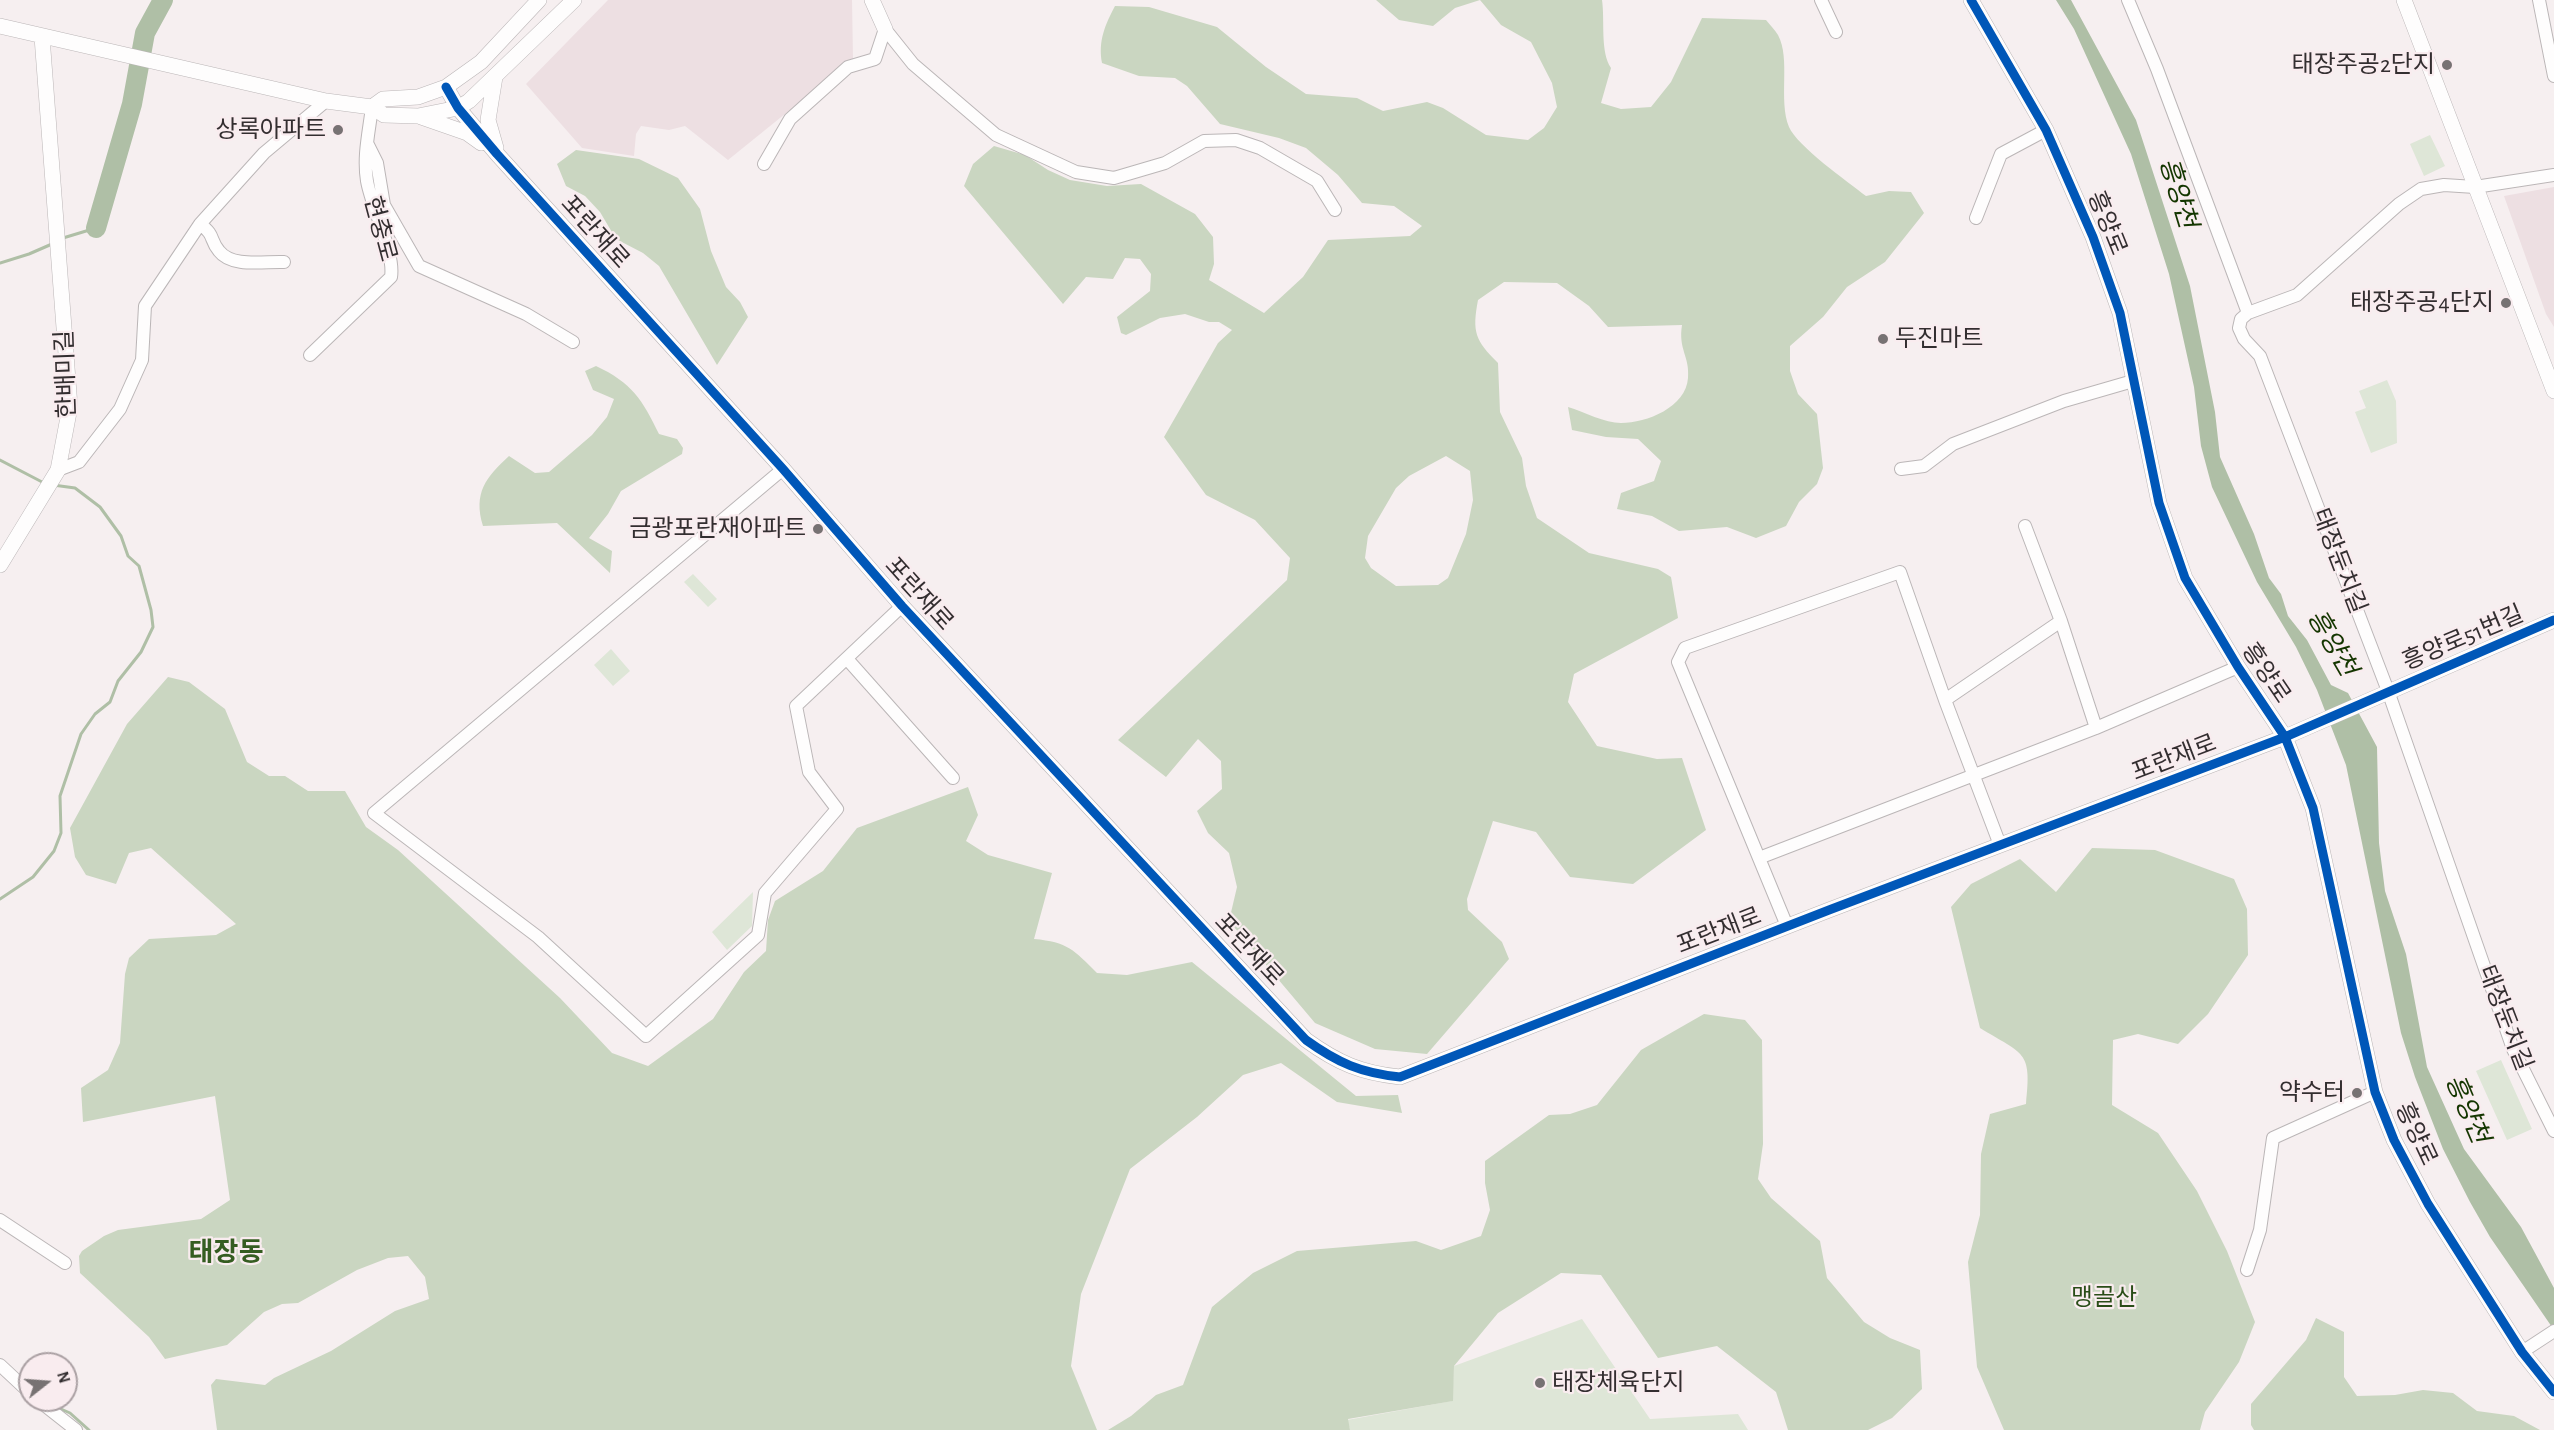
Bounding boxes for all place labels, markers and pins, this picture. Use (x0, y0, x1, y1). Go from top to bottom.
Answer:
place label: 태장주공2단지 (2292, 51, 2435, 79)
marker: 태장주공2단지 (2440, 58, 2454, 72)
place label: 상록아파트 (216, 116, 326, 144)
marker: 상록아파트 (331, 123, 345, 137)
place label: 태장주공4단지 (2350, 289, 2494, 317)
marker: 태장주공4단지 (2499, 296, 2513, 310)
place label: 두진마트 (1895, 325, 1983, 353)
marker: 두진마트 (1876, 332, 1890, 346)
place label: 금광포란재아파트 (629, 515, 806, 543)
marker: 금광포란재아파트 (811, 522, 825, 536)
place label: 약수터 (2279, 1079, 2345, 1107)
marker: 약수터 (2350, 1086, 2364, 1100)
place label: 태장체육단지 (1552, 1369, 1684, 1397)
marker: 태장체육단지 (1533, 1376, 1547, 1390)

